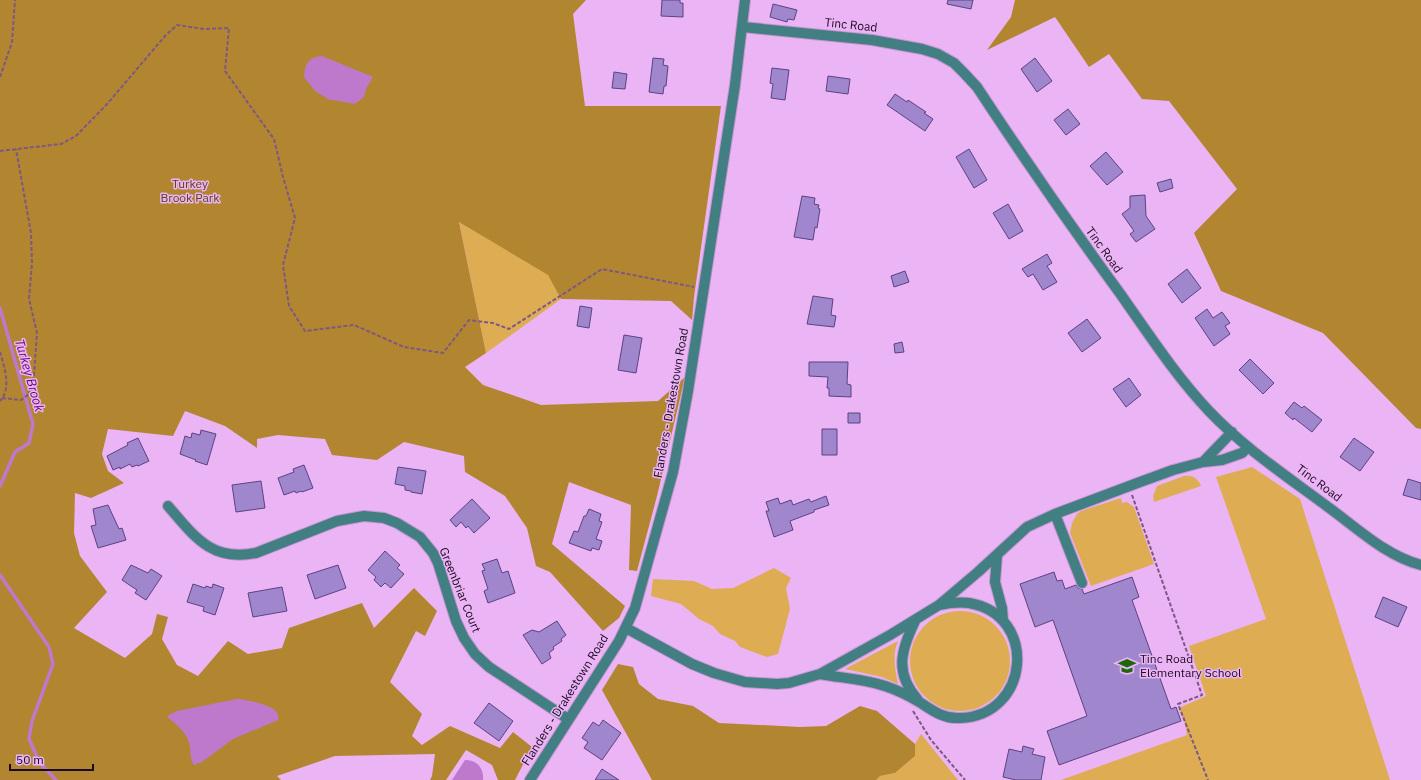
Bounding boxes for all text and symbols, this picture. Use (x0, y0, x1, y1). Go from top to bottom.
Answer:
street label: Tinc Road (824, 14, 878, 35)
park label: Turkey Brook Park (160, 176, 220, 205)
street label: Tinc Road (1083, 224, 1126, 276)
street label: Flanders - Drakestown Road (650, 327, 691, 479)
water label: Turkey Brook (11, 337, 48, 414)
street label: Tinc Road (1294, 461, 1345, 505)
street label: Greenbriar Court (437, 545, 484, 635)
street label: Flanders - Drakestown Road (518, 631, 611, 768)
place label: Tinc Road Elementary School (1140, 651, 1241, 680)
school or university icon: Tinc Road Elementary School (1117, 656, 1137, 676)
scale bar (10, 746, 93, 772)
text: 50 m (16, 752, 44, 767)

